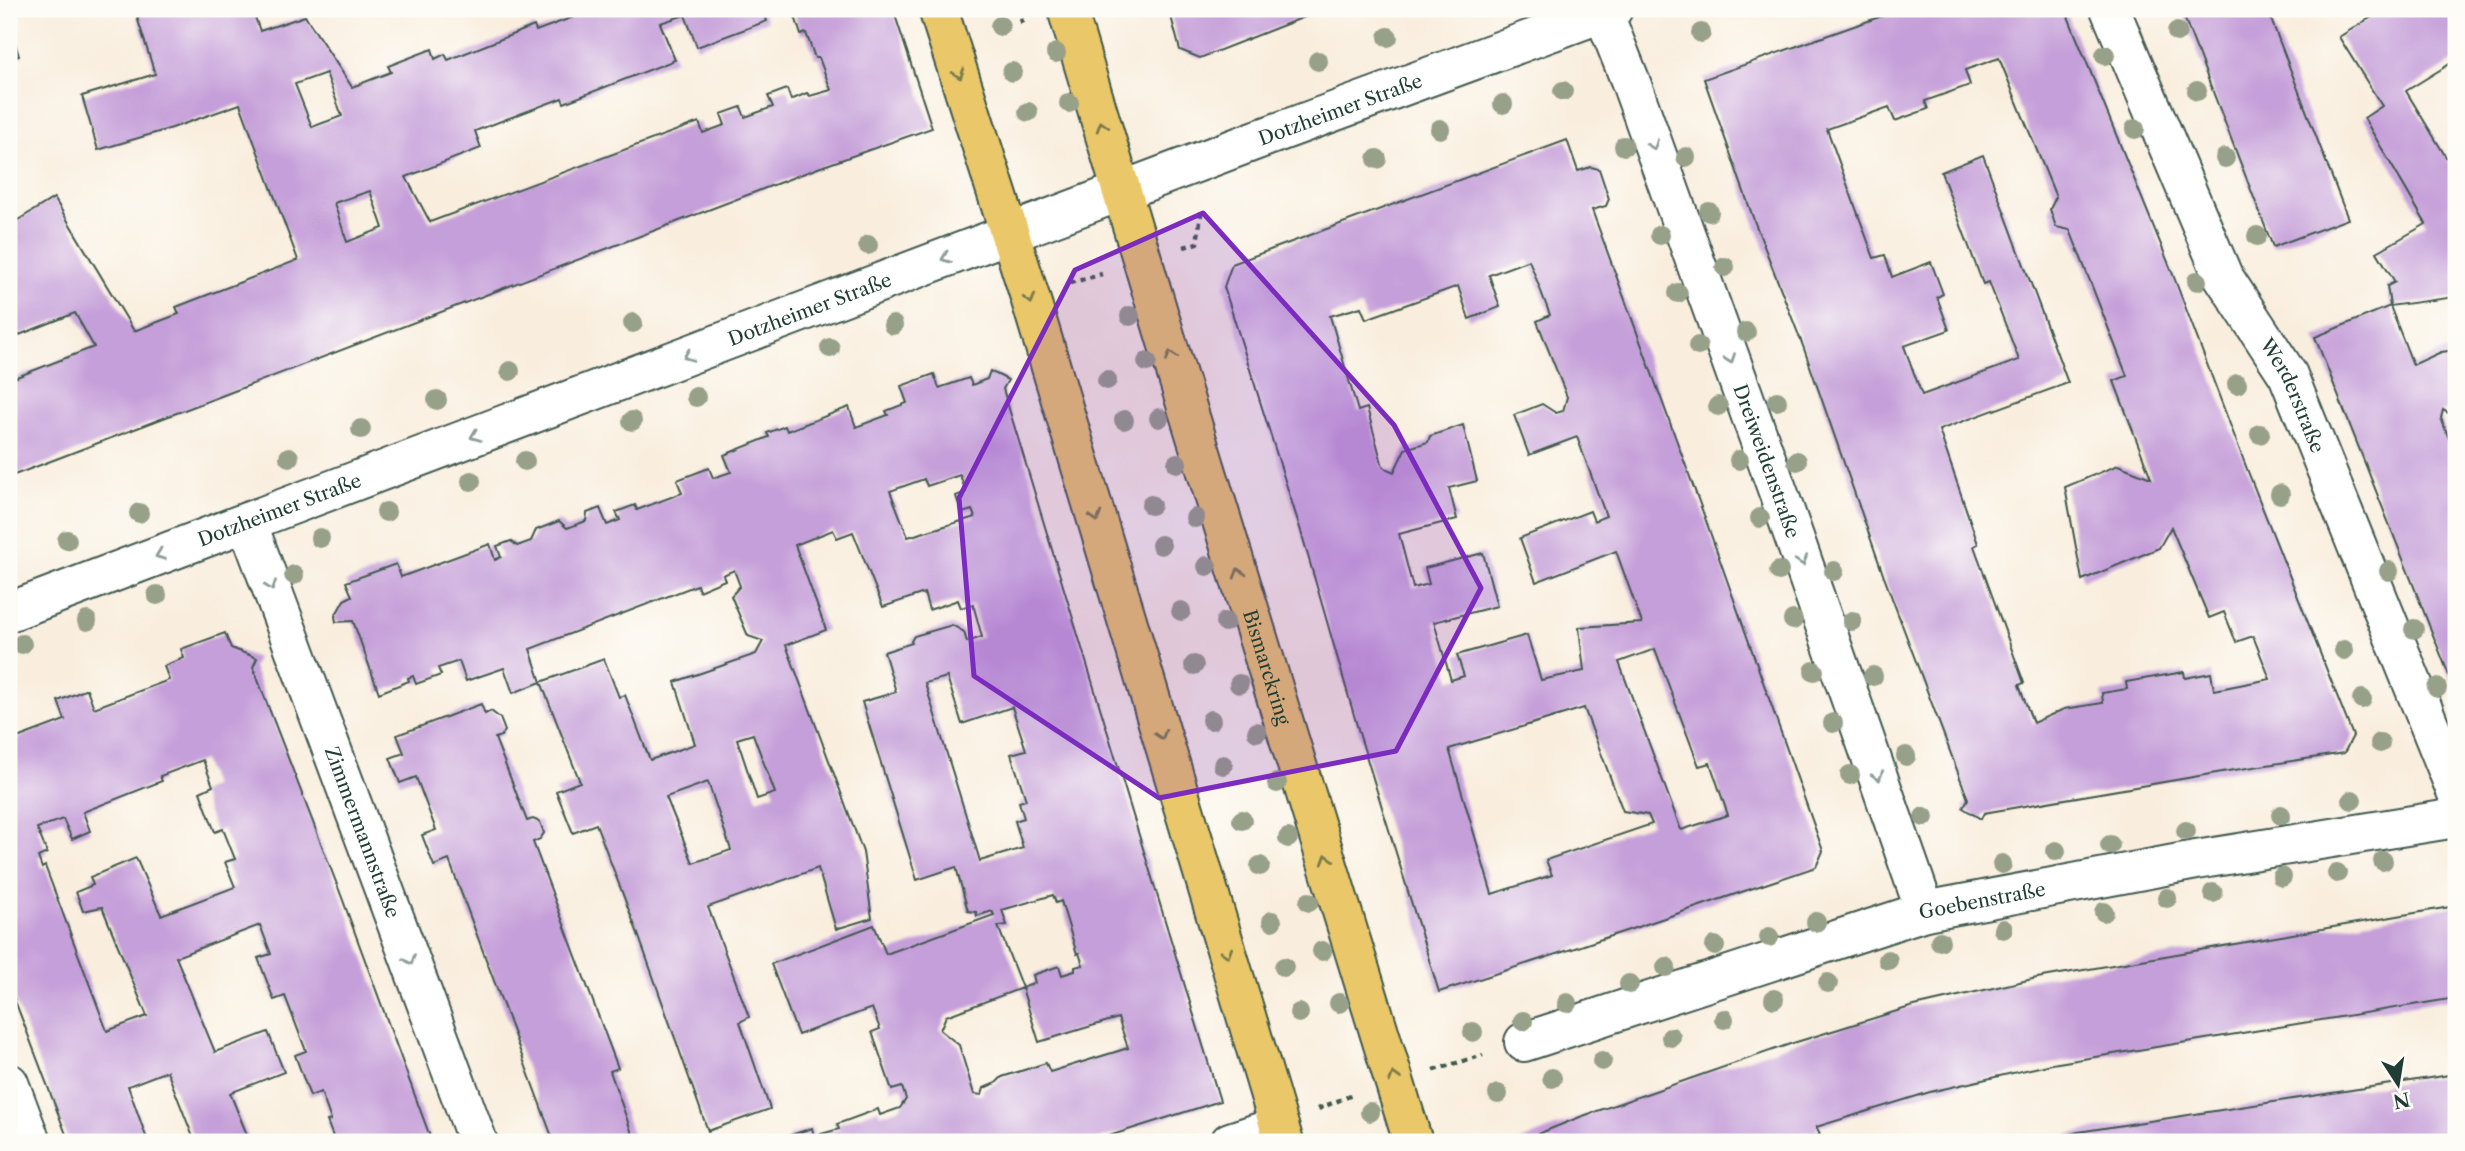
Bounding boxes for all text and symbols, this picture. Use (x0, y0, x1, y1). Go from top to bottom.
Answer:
one-way arrow (951, 67, 965, 79)
street label: Dotzheimer Straße (1255, 69, 1425, 150)
one-way arrow (1096, 120, 1111, 132)
one-way arrow (1645, 138, 1659, 150)
one-way arrow (941, 249, 953, 263)
street label: Dotzheimer Straße (725, 268, 895, 350)
one-way arrow (1022, 293, 1036, 305)
street label: Werderstraße (2255, 333, 2330, 456)
one-way arrow (682, 347, 694, 361)
one-way arrow (1165, 350, 1180, 362)
one-way arrow (1722, 352, 1736, 364)
street label: Dreiweidenstraße (1729, 381, 1805, 541)
one-way arrow (469, 428, 482, 442)
street label: Dotzheimer Straße (194, 468, 364, 551)
one-way arrow (1087, 511, 1102, 523)
one-way arrow (155, 547, 167, 561)
one-way arrow (1794, 555, 1808, 567)
one-way arrow (1233, 568, 1247, 580)
one-way arrow (263, 579, 277, 592)
street label: Bismarckring (1238, 607, 1296, 729)
one-way arrow (1153, 729, 1168, 741)
street label: Zimmermannstraße (320, 743, 405, 921)
one-way arrow (1870, 769, 1884, 782)
one-way arrow (1320, 854, 1335, 866)
street label: Goebenstraße (1917, 877, 2047, 923)
one-way arrow (1219, 946, 1233, 959)
one-way arrow (402, 953, 416, 965)
north arrow (2364, 1050, 2434, 1120)
one-way arrow (1387, 1071, 1402, 1083)
text: N (2391, 1087, 2412, 1113)

